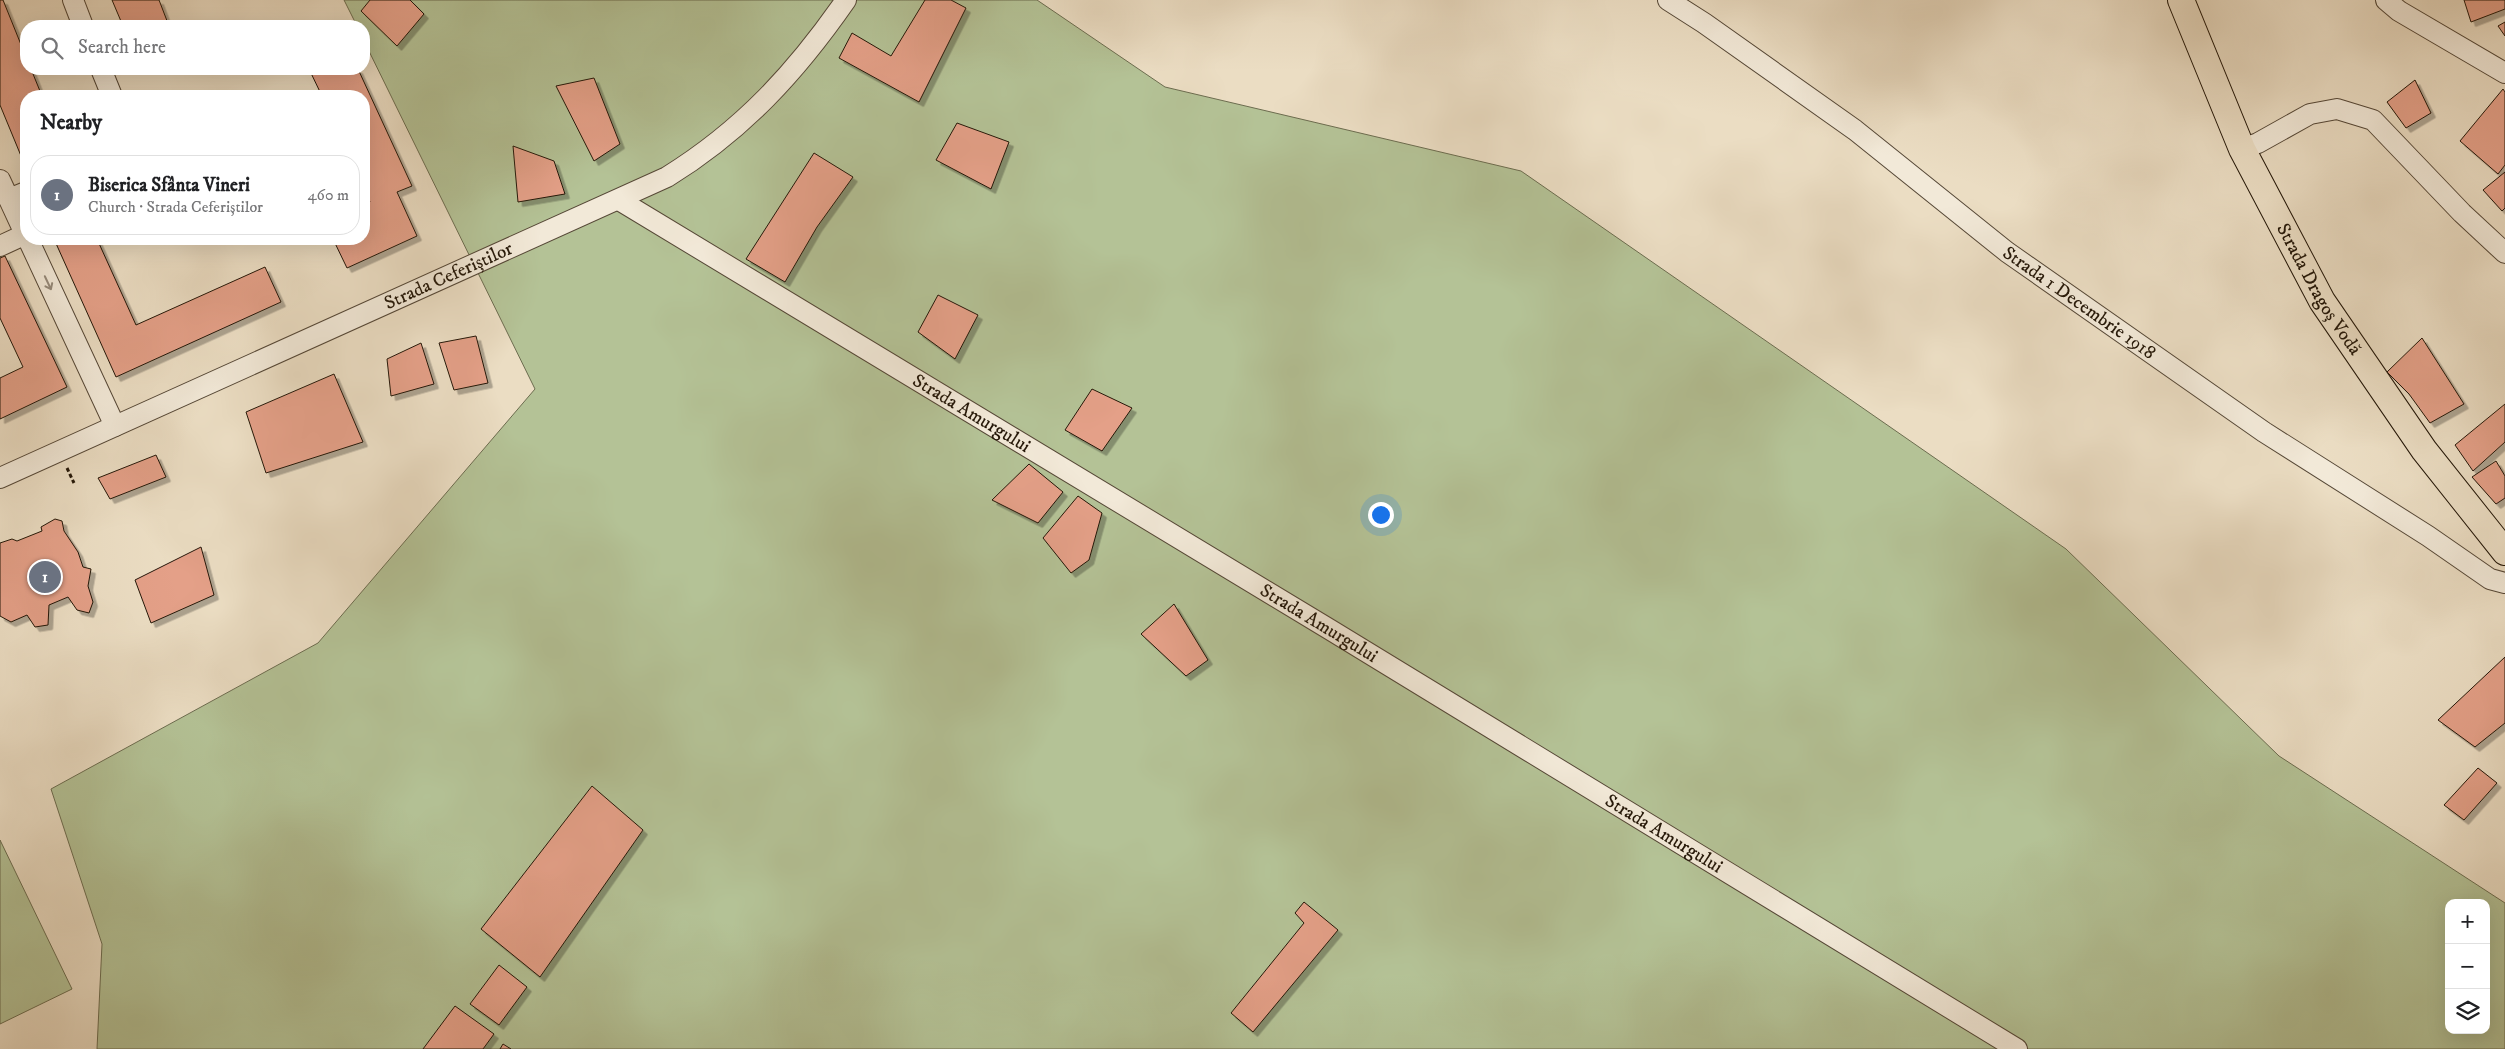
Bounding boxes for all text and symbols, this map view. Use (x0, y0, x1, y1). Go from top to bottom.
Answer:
search box (20, 20, 370, 75)
icon: search (38, 34, 66, 62)
text: Search here (78, 36, 166, 59)
text: Nearby (40, 110, 102, 136)
text: Biserica Sfânta Vineri (88, 174, 250, 197)
text: 1 (54, 185, 60, 205)
text: 460 m (307, 185, 349, 205)
text: Church · Strada Ceferiștilor (88, 197, 263, 217)
street label: Strada Dragoș Vodă (2272, 219, 2367, 359)
street label: Strada Ceferiștilor (381, 237, 516, 315)
street label: Strada 1 Decembrie 1918 (1998, 241, 2160, 364)
one-way arrow (44, 275, 54, 290)
street label: Strada Amurgului (909, 369, 1035, 458)
your location (1368, 502, 1394, 528)
pin: 1 (29, 558, 61, 596)
street label: Strada Amurgului (1256, 579, 1382, 668)
street label: Strada Amurgului (1601, 789, 1727, 878)
map controls (2445, 899, 2490, 1034)
button: + (2445, 899, 2490, 944)
button: − (2445, 944, 2490, 989)
button: layers (2445, 989, 2490, 1034)

